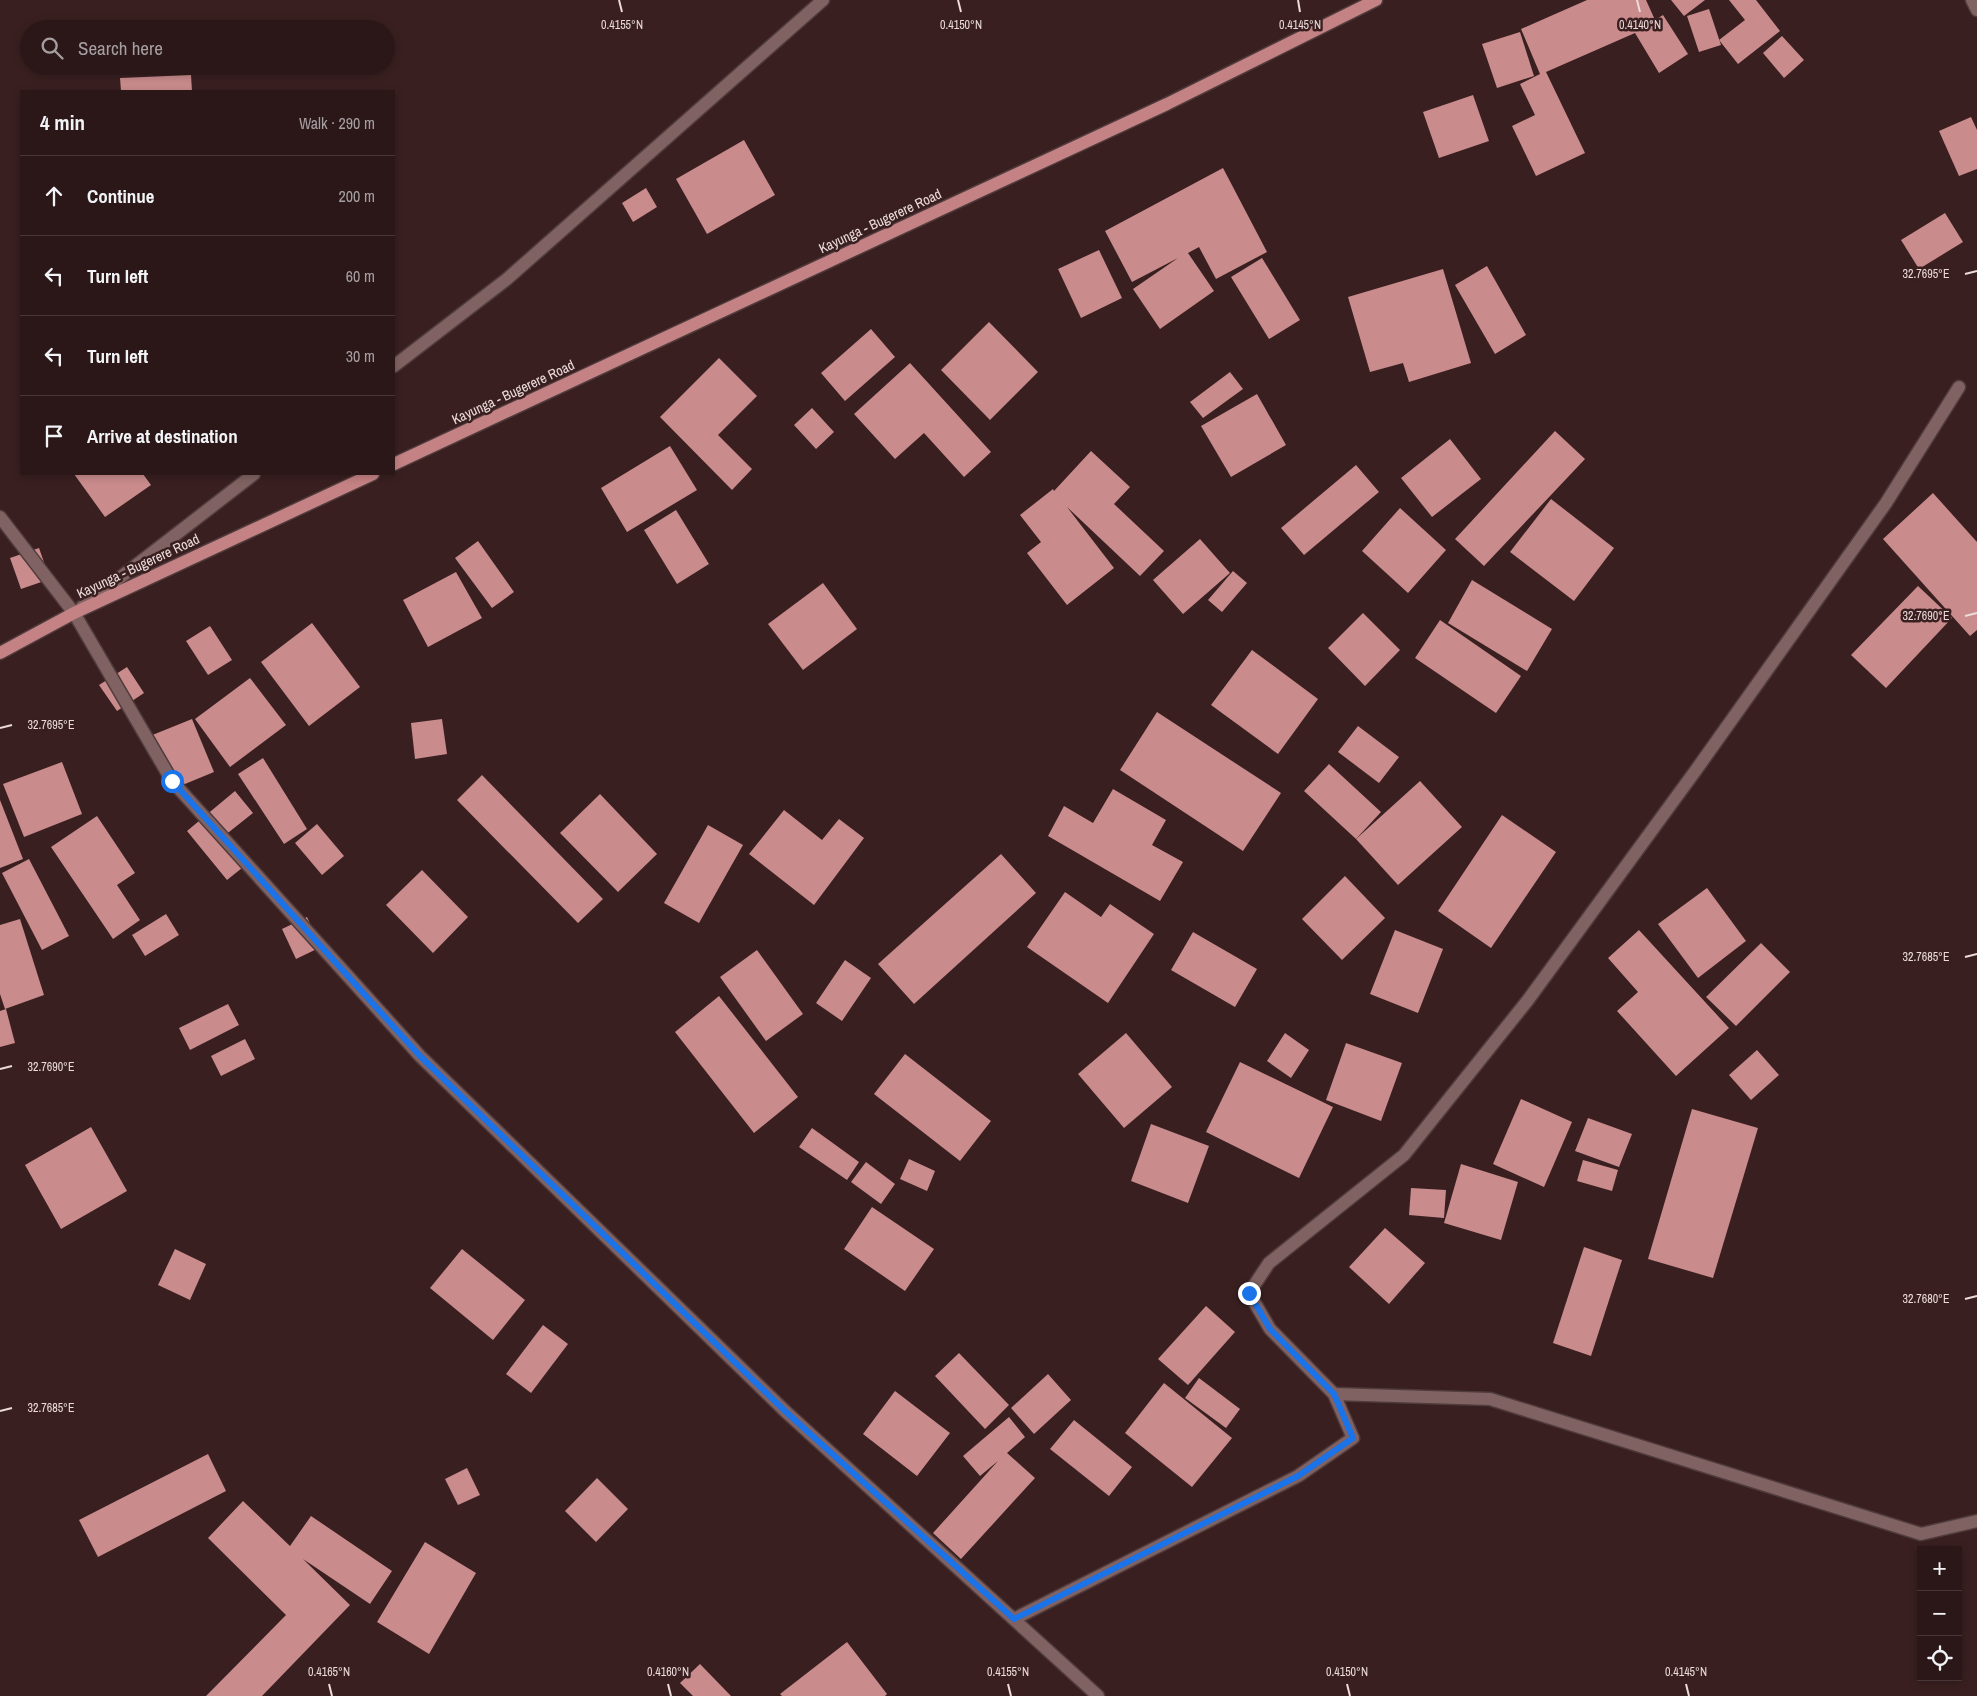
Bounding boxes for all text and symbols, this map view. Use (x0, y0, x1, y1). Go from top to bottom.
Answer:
text: 0.4155°N (601, 17, 643, 33)
text: 0.4150°N (940, 17, 982, 33)
text: 0.4145°N (1279, 17, 1321, 33)
text: 0.4140°N (1619, 17, 1661, 33)
search box (20, 20, 395, 75)
icon: search (38, 34, 66, 62)
text: Search here (78, 35, 163, 61)
text: 4 min (40, 108, 85, 137)
text: Walk · 290 m (299, 112, 375, 134)
icon: ahead (40, 182, 68, 210)
text: Continue (87, 183, 155, 209)
text: 200 m (339, 185, 375, 207)
street label: Kayunga - Bugerere Road (816, 185, 944, 257)
icon: left (40, 262, 68, 290)
text: Turn left (87, 263, 148, 289)
text: 60 m (346, 265, 375, 287)
text: 32.7695°E (1903, 266, 1949, 282)
icon: left (40, 342, 68, 370)
text: Turn left (87, 343, 148, 369)
text: 30 m (346, 345, 375, 367)
street label: Kayunga - Bugerere Road (449, 356, 577, 428)
icon: arrive (40, 422, 68, 450)
text: Arrive at destination (87, 423, 238, 449)
street label: Kayunga - Bugerere Road (74, 530, 202, 602)
text: 32.7690°E (1903, 608, 1949, 624)
text: 32.7695°E (28, 717, 74, 733)
route start (161, 770, 184, 793)
text: 32.7685°E (1903, 949, 1949, 965)
text: 32.7690°E (28, 1059, 74, 1075)
route end (1238, 1282, 1261, 1305)
text: 32.7680°E (1903, 1291, 1949, 1307)
text: 32.7685°E (28, 1400, 74, 1416)
map controls (1917, 1546, 1962, 1681)
button: + (1917, 1546, 1962, 1591)
button: − (1917, 1591, 1962, 1636)
button: locate (1917, 1636, 1962, 1681)
text: 0.4165°N (308, 1664, 350, 1680)
text: 0.4160°N (647, 1664, 689, 1680)
text: 0.4155°N (987, 1664, 1029, 1680)
text: 0.4150°N (1326, 1664, 1368, 1680)
text: 0.4145°N (1665, 1664, 1707, 1680)

